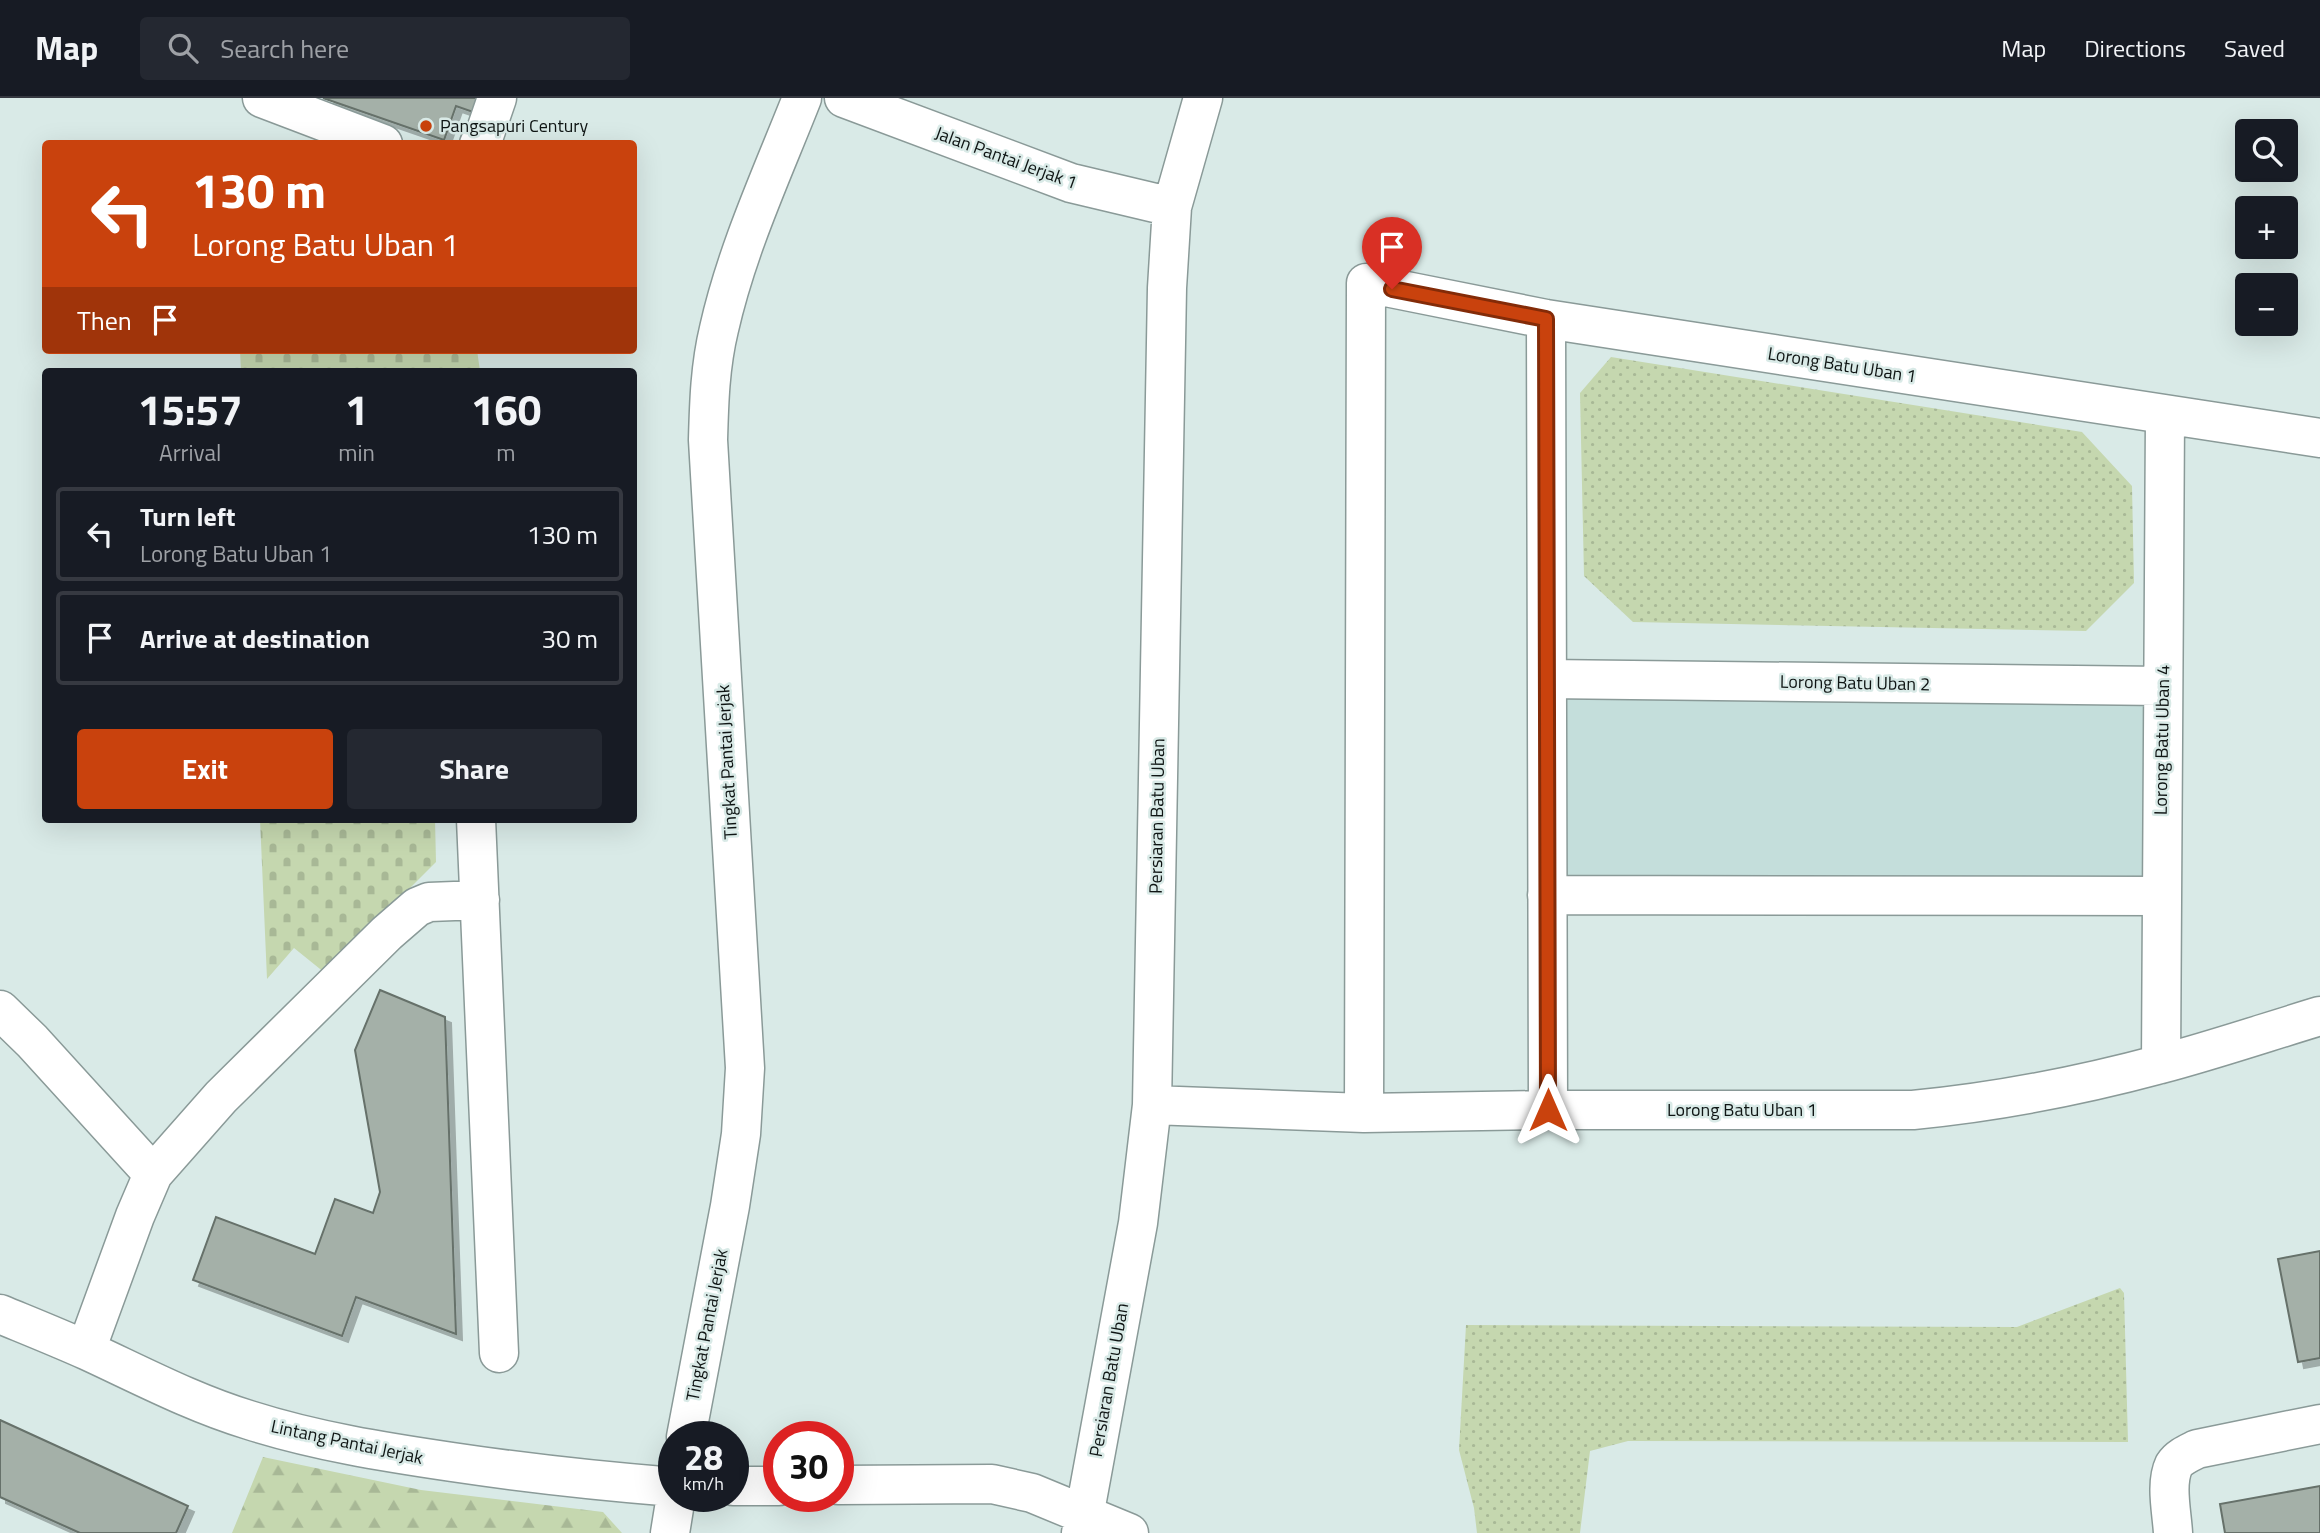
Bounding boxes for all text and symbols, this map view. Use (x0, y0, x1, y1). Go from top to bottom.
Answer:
search box (140, 17, 630, 80)
text: Map (35, 23, 98, 73)
icon: search (164, 29, 202, 67)
text: Search here (220, 29, 349, 68)
text: Map (2001, 30, 2046, 66)
text: Directions (2084, 30, 2186, 66)
text: Saved (2224, 30, 2285, 66)
place label: Pangsapuri Century (440, 112, 588, 139)
marker: Pangsapuri Century (418, 118, 434, 134)
street label: Jalan Pantai Jerjak 1 (931, 119, 1081, 196)
map controls (2235, 119, 2298, 336)
button: search (2235, 119, 2298, 182)
text: 130 m (192, 152, 326, 227)
icon: left (77, 168, 168, 259)
button: + (2235, 196, 2298, 259)
pin (1362, 217, 1422, 289)
text: Lorong Batu Uban 1 (192, 220, 459, 268)
icon: arrive (1373, 228, 1411, 266)
button: − (2235, 273, 2298, 336)
text: Then (77, 301, 132, 340)
icon: arrive (146, 301, 184, 339)
street label: Lorong Batu Uban 1 (1766, 339, 1918, 390)
text: 15:57 (138, 377, 243, 441)
text: 1 (345, 377, 368, 441)
text: 160 (471, 377, 541, 441)
text: Arrival (159, 435, 221, 470)
text: min (338, 435, 375, 470)
text: m (496, 435, 516, 470)
text: Turn left (140, 497, 235, 536)
icon: left (81, 515, 119, 553)
text: 130 m (527, 515, 598, 554)
text: Lorong Batu Uban 1 (140, 536, 332, 571)
icon: arrive (81, 619, 119, 657)
text: Arrive at destination (140, 619, 370, 658)
text: 30 m (541, 619, 598, 658)
street label: Lorong Batu Uban 4 (2147, 665, 2176, 815)
street label: Lorong Batu Uban 2 (1780, 668, 1930, 697)
street label: Tingkat Pantai Jerjak (709, 684, 744, 840)
button: Exit (77, 729, 333, 809)
button: Share (347, 729, 602, 809)
street label: Persiaran Batu Uban (1142, 738, 1171, 894)
position arrow (1511, 1073, 1585, 1147)
street label: Lorong Batu Uban 1 (1667, 1096, 1817, 1123)
street label: Tingkat Pantai Jerjak (679, 1246, 735, 1403)
street label: Persiaran Batu Uban (1082, 1301, 1135, 1459)
street label: Lintang Pantai Jerjak (269, 1412, 426, 1471)
speed limit sign: 30 (763, 1421, 854, 1512)
text: 28 (684, 1430, 723, 1484)
text: km/h (683, 1470, 724, 1497)

